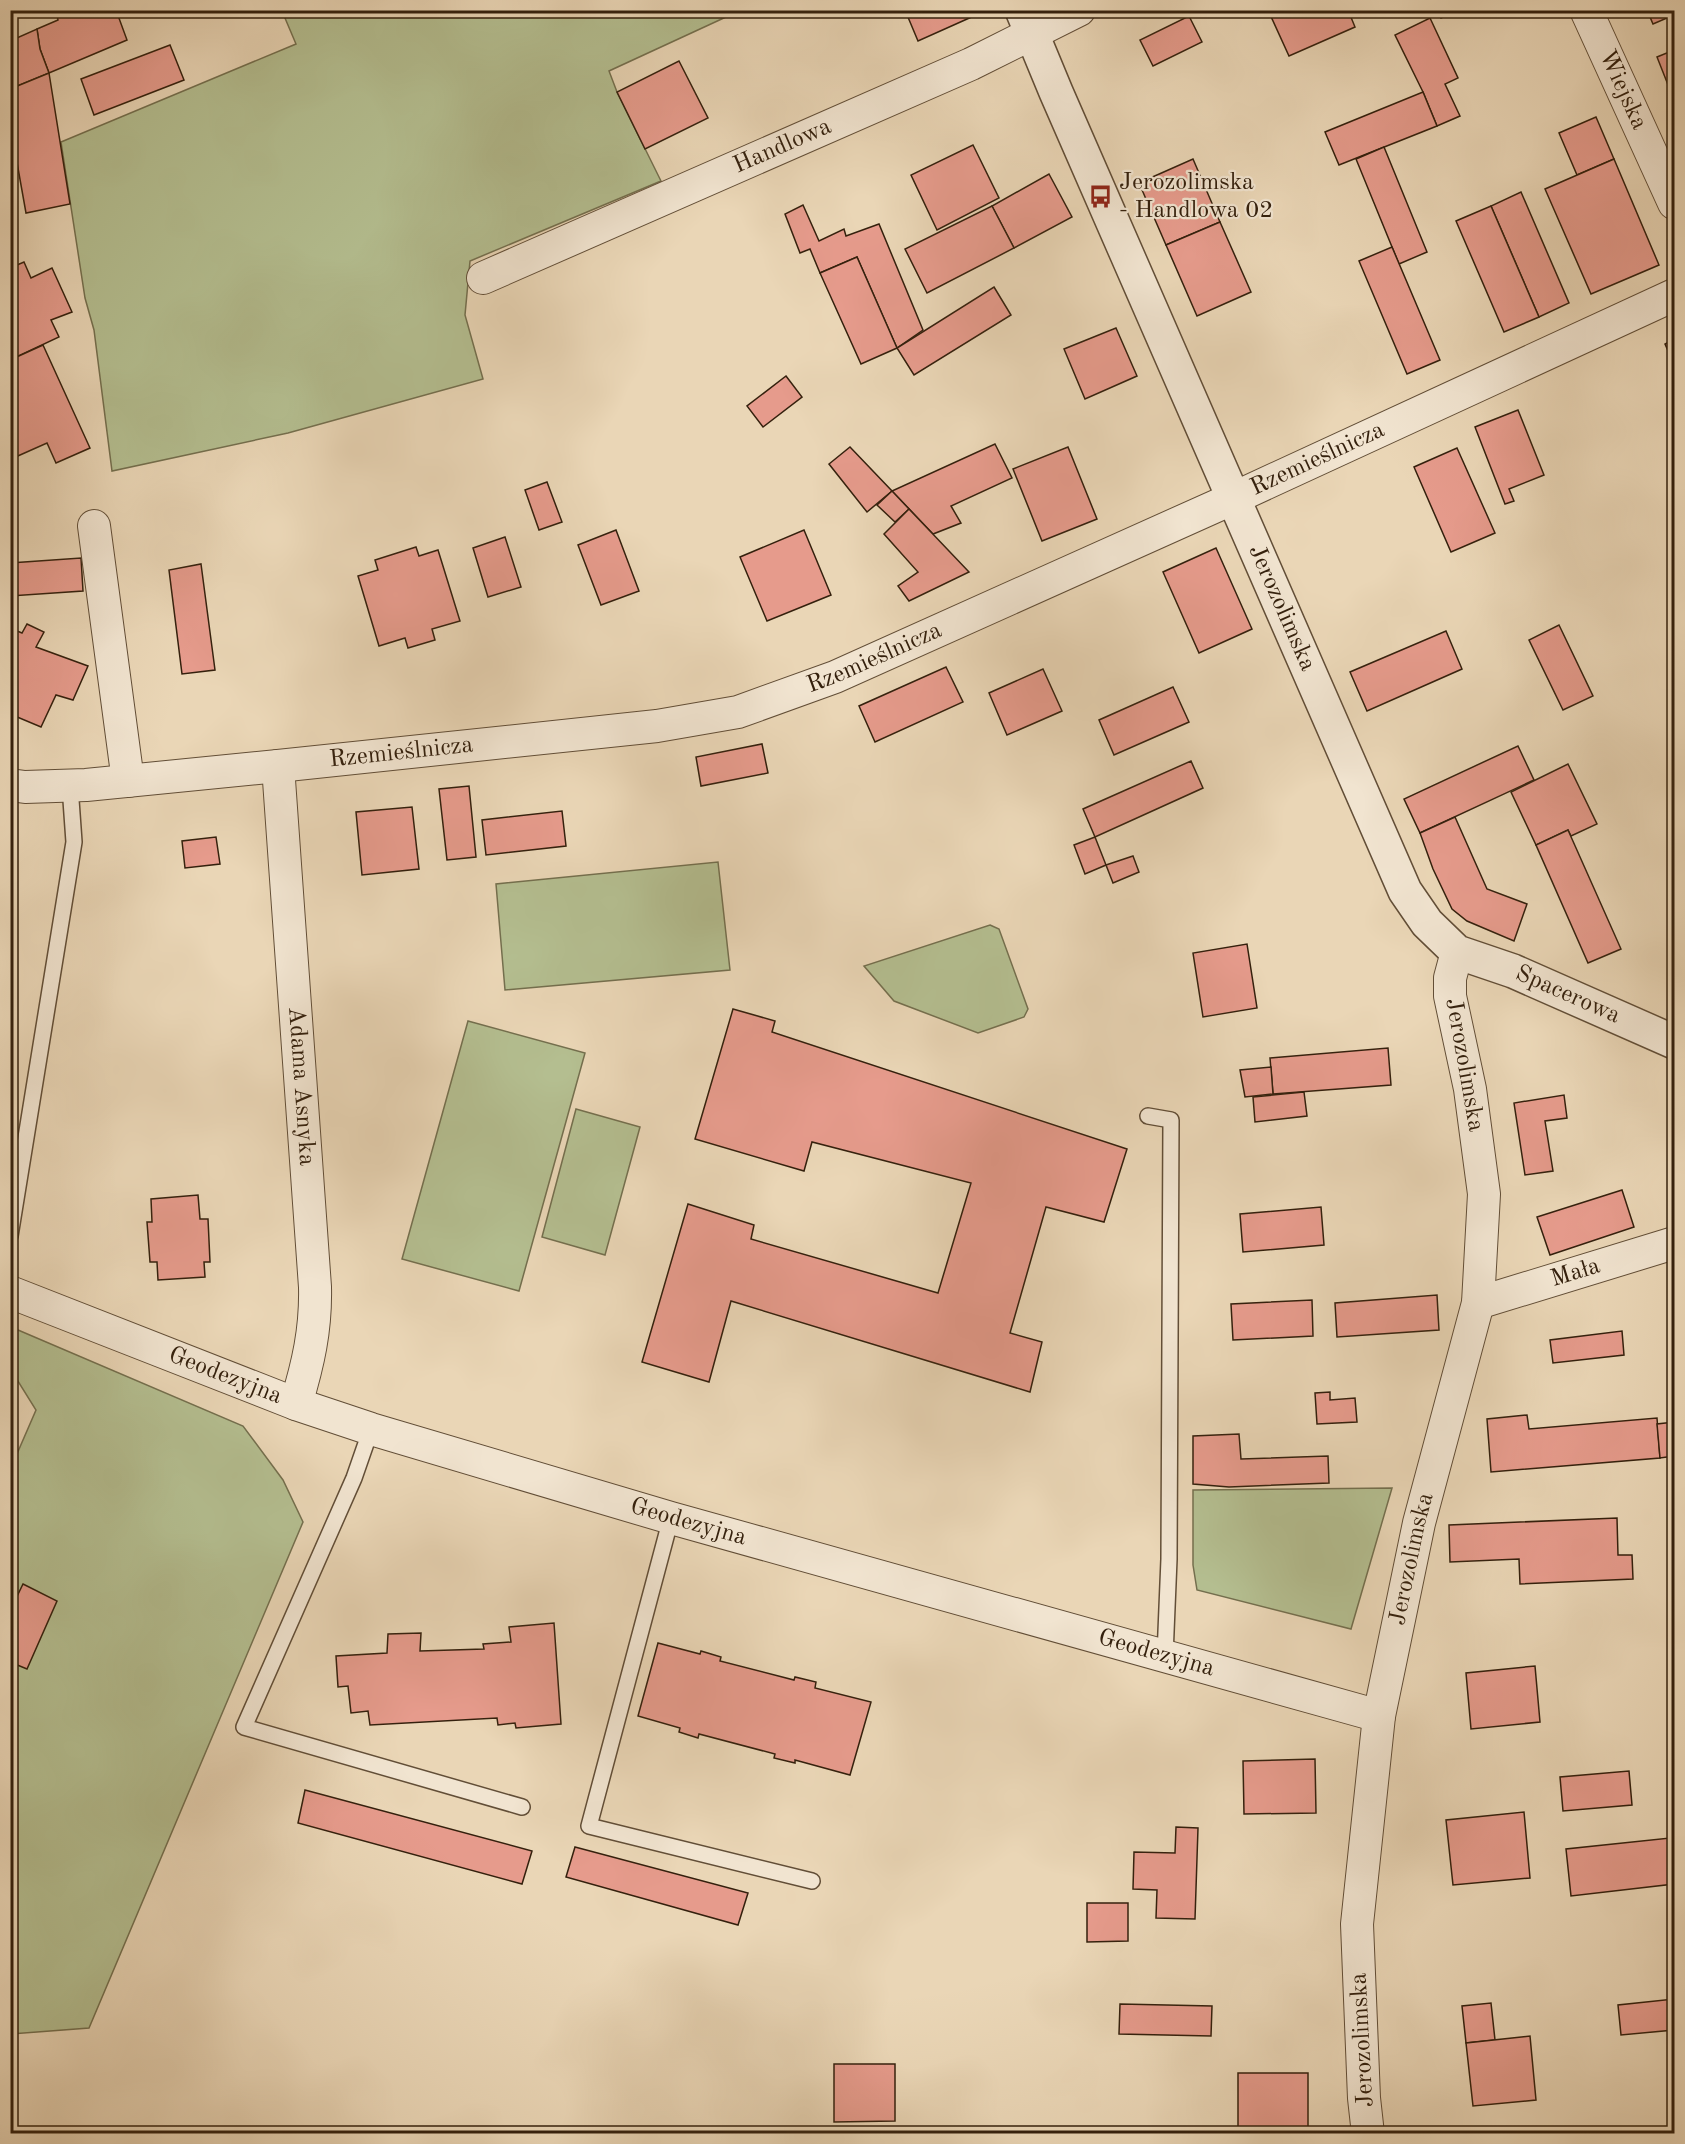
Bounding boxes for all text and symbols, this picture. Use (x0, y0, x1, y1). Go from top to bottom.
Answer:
street label: Wiejska (1594, 47, 1651, 134)
street label: Handlowa (730, 115, 835, 179)
place label: Jerozolimska - Handlowa 02 (1119, 171, 1273, 223)
bus stop icon: Jerozolimska - Handlowa 02 (1088, 184, 1114, 210)
street label: Rzemieślnicza (1247, 418, 1389, 501)
street label: Jerozolimska (1243, 541, 1320, 675)
street label: Rzemieślnicza (804, 619, 946, 698)
street label: Rzemieślnicza (328, 733, 475, 773)
street label: Spacerowa (1512, 962, 1624, 1029)
street label: Jerozolimska (1440, 996, 1488, 1134)
street label: Adama Asnyka (283, 1006, 318, 1167)
street label: Mała (1548, 1254, 1603, 1292)
street label: Geodezyjna (165, 1343, 285, 1409)
street label: Jerozolimska (1386, 1490, 1439, 1627)
street label: Geodezyjna (627, 1495, 749, 1551)
street label: Geodezyjna (1095, 1626, 1217, 1681)
street label: Jerozolimska (1347, 1972, 1379, 2108)

